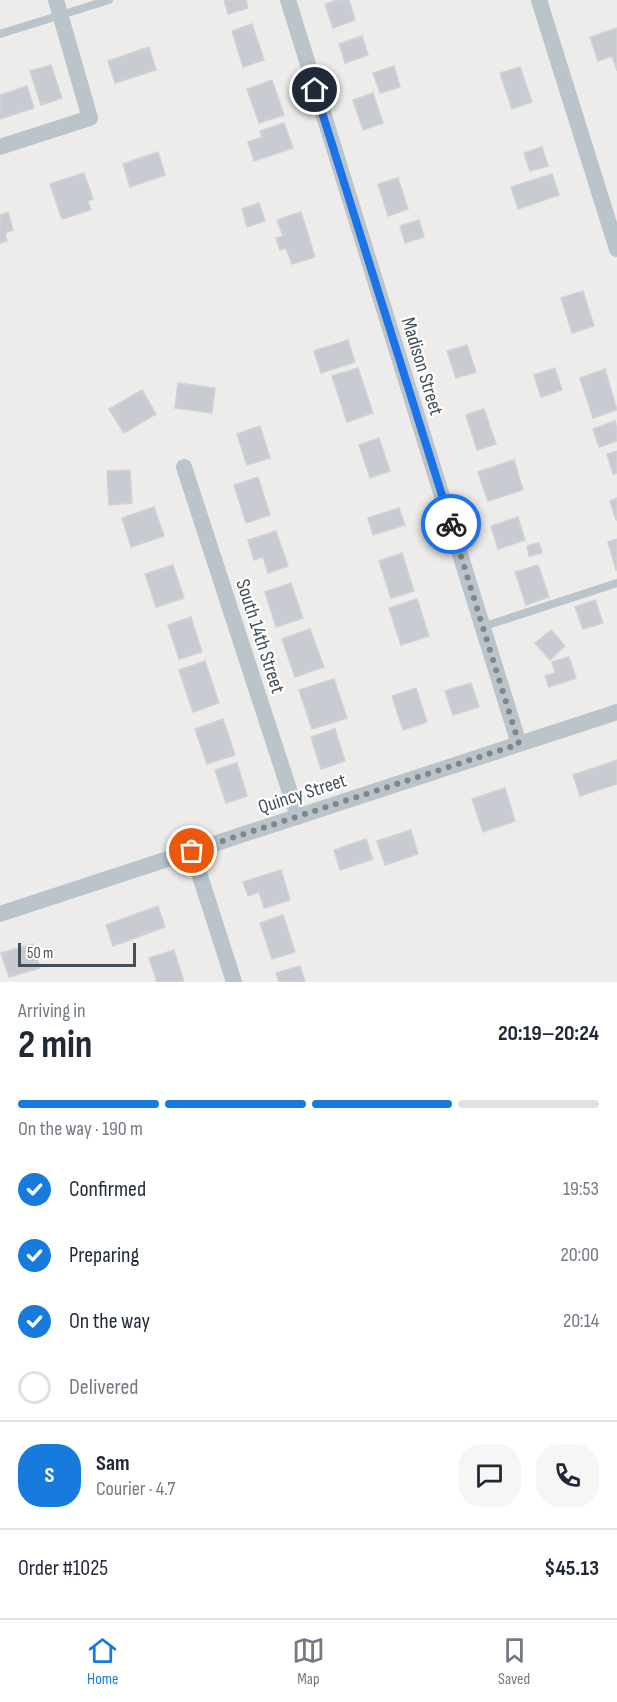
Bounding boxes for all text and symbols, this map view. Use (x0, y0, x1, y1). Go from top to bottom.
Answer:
pin (289, 64, 340, 115)
icon: home (298, 73, 331, 106)
street label: Madison Street (396, 314, 448, 418)
courier (421, 494, 481, 554)
icon: bike (435, 508, 468, 541)
street label: South 14th Street (230, 576, 290, 696)
street label: Quincy Street (255, 768, 350, 819)
pin (166, 825, 217, 876)
icon: bag (175, 834, 208, 867)
scale bar (18, 940, 136, 968)
text: 50 m (27, 944, 53, 963)
text: Arriving in (18, 999, 86, 1023)
text: 20:19–20:24 (498, 1020, 599, 1047)
text: 2 min (18, 1022, 92, 1069)
text: On the way · 190 m (18, 1117, 143, 1141)
icon: check (18, 1173, 51, 1206)
text: Confirmed (69, 1176, 146, 1203)
text: 19:53 (563, 1177, 599, 1201)
icon: check (18, 1239, 51, 1272)
text: Preparing (69, 1242, 139, 1269)
text: 20:00 (560, 1243, 599, 1267)
icon: check (18, 1305, 51, 1338)
text: On the way (69, 1308, 150, 1335)
text: 20:14 (563, 1309, 599, 1333)
text: Delivered (69, 1374, 138, 1401)
button: chat (458, 1444, 521, 1507)
button: phone (536, 1444, 599, 1507)
text: Sam (96, 1450, 130, 1477)
text: S (45, 1462, 54, 1489)
text: Courier · 4.7 (96, 1477, 175, 1501)
text: Order #1025 (18, 1555, 108, 1582)
text: $45.13 (544, 1555, 599, 1582)
tab: Home (86, 1634, 119, 1689)
tab: Map (292, 1634, 325, 1689)
tab: Saved (498, 1634, 531, 1689)

